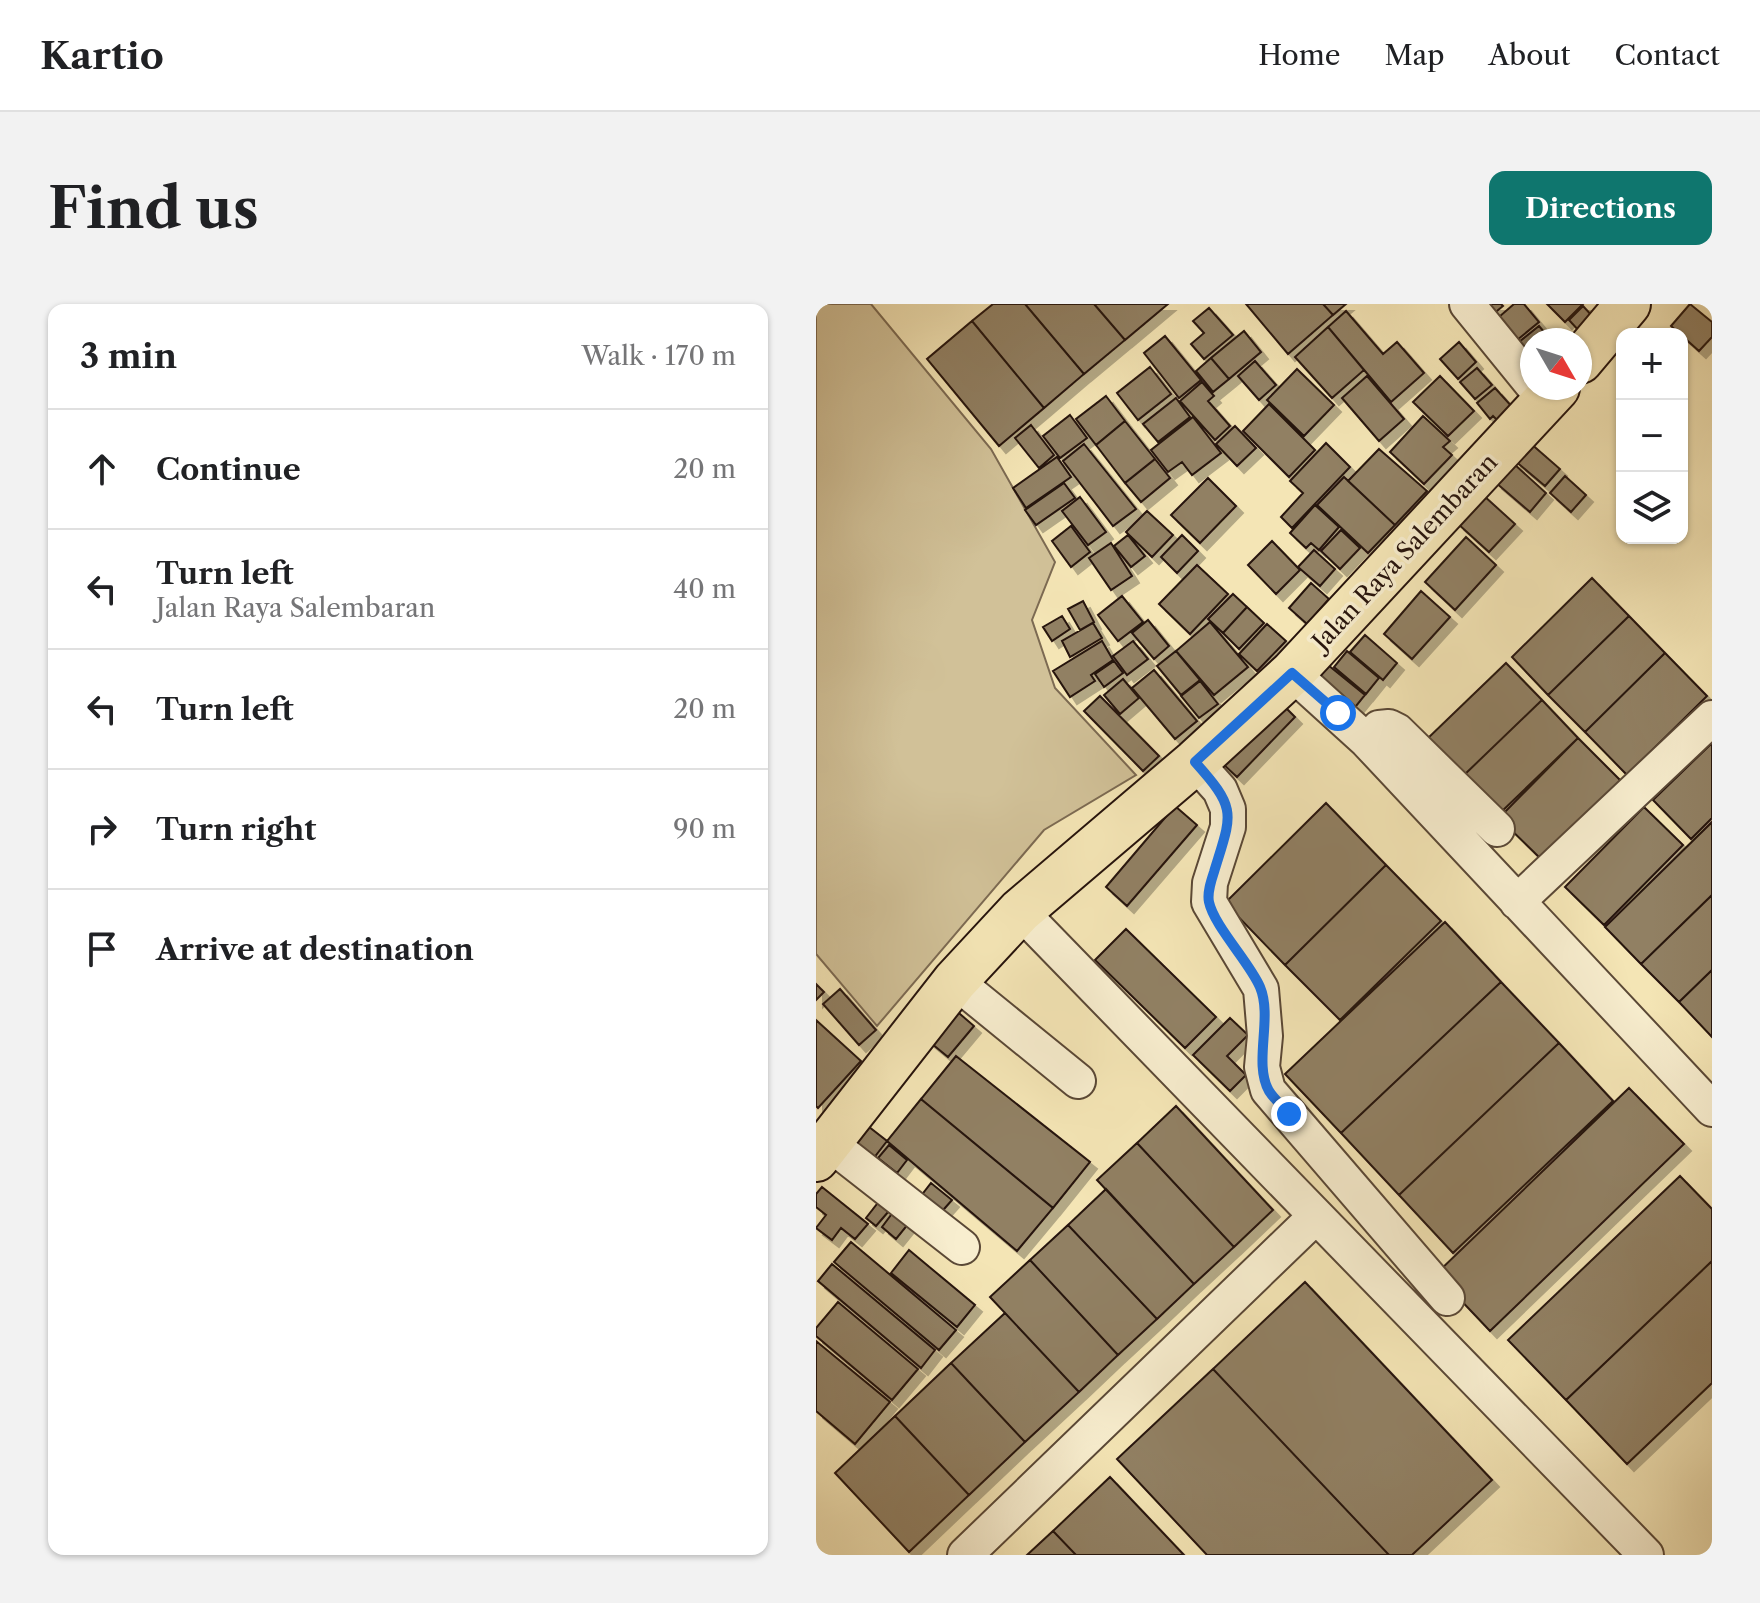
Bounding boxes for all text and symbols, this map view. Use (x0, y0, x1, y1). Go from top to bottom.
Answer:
text: Kartio (40, 32, 164, 79)
text: Home (1258, 38, 1340, 72)
text: Map (1384, 38, 1444, 72)
text: About (1488, 38, 1570, 72)
text: Contact (1614, 38, 1720, 72)
button: Directions (1489, 171, 1712, 245)
text: Find us (48, 174, 259, 243)
north arrow (1520, 328, 1592, 400)
map controls (1616, 328, 1688, 544)
button: + (1616, 328, 1688, 400)
text: 3 min (80, 335, 177, 377)
text: Walk · 170 m (581, 340, 736, 372)
button: − (1616, 400, 1688, 472)
icon: ahead (80, 447, 124, 491)
street label: Jalan Raya Salembaran (1303, 448, 1503, 659)
text: Continue (156, 451, 301, 488)
text: 20 m (673, 453, 736, 485)
button: layers (1616, 472, 1688, 544)
text: Turn left (156, 555, 293, 592)
icon: left (80, 567, 124, 611)
text: 40 m (673, 573, 736, 605)
text: Jalan Raya Salembaran (156, 592, 435, 624)
icon: left (80, 687, 124, 731)
text: Turn left (156, 691, 293, 728)
text: 20 m (673, 693, 736, 725)
route start (1320, 695, 1356, 731)
icon: right (80, 807, 124, 851)
text: Turn right (156, 811, 316, 848)
text: 90 m (673, 813, 736, 845)
icon: arrive (80, 927, 124, 971)
text: Arrive at destination (156, 931, 474, 968)
route end (1271, 1096, 1307, 1132)

